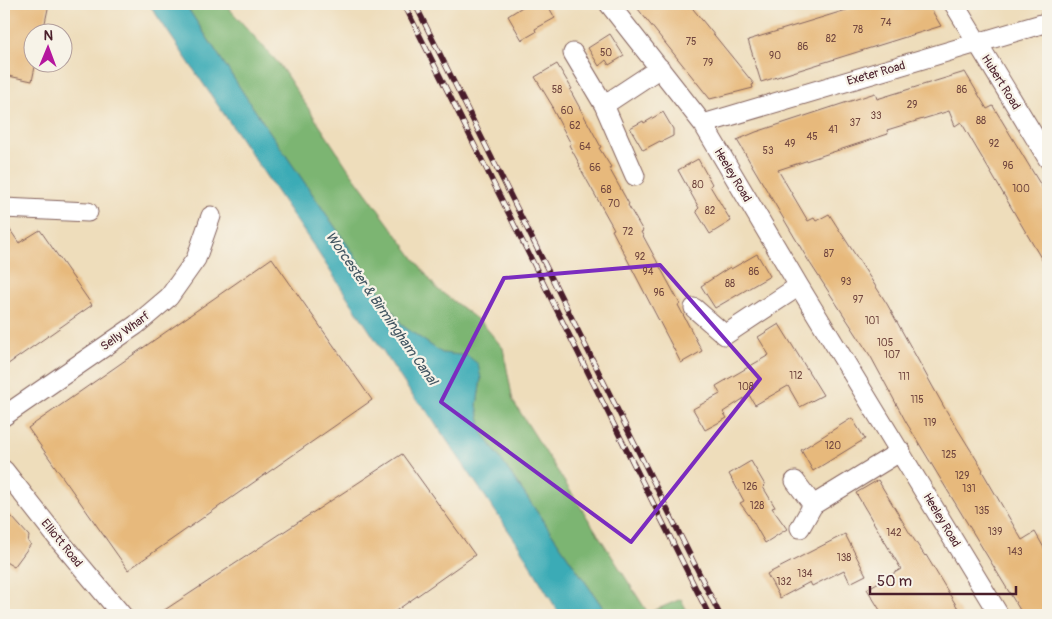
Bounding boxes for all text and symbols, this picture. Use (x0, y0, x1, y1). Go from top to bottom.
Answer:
house number: 74 (880, 17, 892, 29)
north arrow (22, 22, 72, 72)
house number: 78 (853, 24, 863, 36)
text: N (43, 27, 53, 44)
house number: 82 (826, 33, 837, 45)
house number: 75 (686, 36, 696, 48)
house number: 86 (798, 41, 809, 53)
house number: 50 (600, 47, 612, 59)
house number: 90 (769, 50, 781, 62)
street label: Hubert Road (978, 52, 1023, 113)
house number: 79 (703, 57, 713, 69)
street label: Exeter Road (845, 58, 907, 89)
house number: 58 (552, 84, 562, 96)
house number: 86 (957, 84, 968, 96)
house number: 29 (907, 99, 917, 111)
house number: 60 (561, 105, 573, 117)
house number: 33 (870, 110, 882, 122)
house number: 88 (976, 115, 986, 127)
house number: 37 (850, 117, 861, 129)
house number: 62 (569, 120, 581, 132)
house number: 41 (828, 124, 838, 136)
house number: 45 (806, 131, 818, 143)
house number: 49 (785, 138, 795, 150)
house number: 92 (989, 138, 1000, 150)
house number: 64 (579, 141, 591, 153)
house number: 53 (763, 145, 774, 157)
street label: Heeley Road (711, 146, 755, 205)
house number: 96 (1003, 160, 1014, 172)
house number: 66 (589, 162, 601, 174)
house number: 80 (692, 179, 704, 191)
house number: 100 (1012, 183, 1030, 195)
house number: 68 (601, 184, 611, 196)
house number: 70 (608, 198, 620, 210)
house number: 82 (705, 205, 716, 217)
house number: 72 (623, 226, 634, 238)
water label: Worcester & Birmingham Canal (322, 228, 442, 390)
house number: 87 (824, 248, 835, 260)
house number: 92 (635, 251, 646, 263)
house number: 94 (643, 266, 654, 278)
house number: 86 (749, 266, 760, 278)
house number: 93 (841, 276, 852, 288)
house number: 88 (725, 278, 735, 290)
house number: 96 (654, 287, 665, 299)
house number: 97 (853, 294, 864, 306)
street label: Selly Wharf (98, 309, 153, 354)
house number: 101 (865, 315, 879, 327)
house number: 105 (877, 337, 893, 349)
house number: 107 (884, 349, 901, 361)
house number: 112 (789, 370, 803, 382)
house number: 111 (898, 371, 910, 383)
house number: 108 (738, 381, 754, 393)
house number: 115 (910, 394, 924, 406)
house number: 119 (924, 417, 936, 429)
house number: 120 (825, 440, 841, 452)
house number: 125 (942, 449, 956, 461)
house number: 129 (955, 470, 969, 482)
house number: 126 (742, 481, 758, 493)
house number: 131 (962, 483, 976, 495)
street label: Heeley Road (920, 491, 964, 550)
house number: 128 (750, 500, 764, 512)
house number: 135 (975, 505, 989, 517)
street label: Elliott Road (38, 516, 86, 571)
house number: 139 (988, 526, 1002, 538)
house number: 142 (886, 527, 902, 539)
house number: 143 (1007, 546, 1023, 558)
house number: 138 (837, 552, 851, 564)
scale bar (870, 564, 1016, 596)
house number: 134 (797, 568, 813, 580)
text: 50 m (877, 572, 912, 591)
house number: 132 (776, 576, 792, 588)

